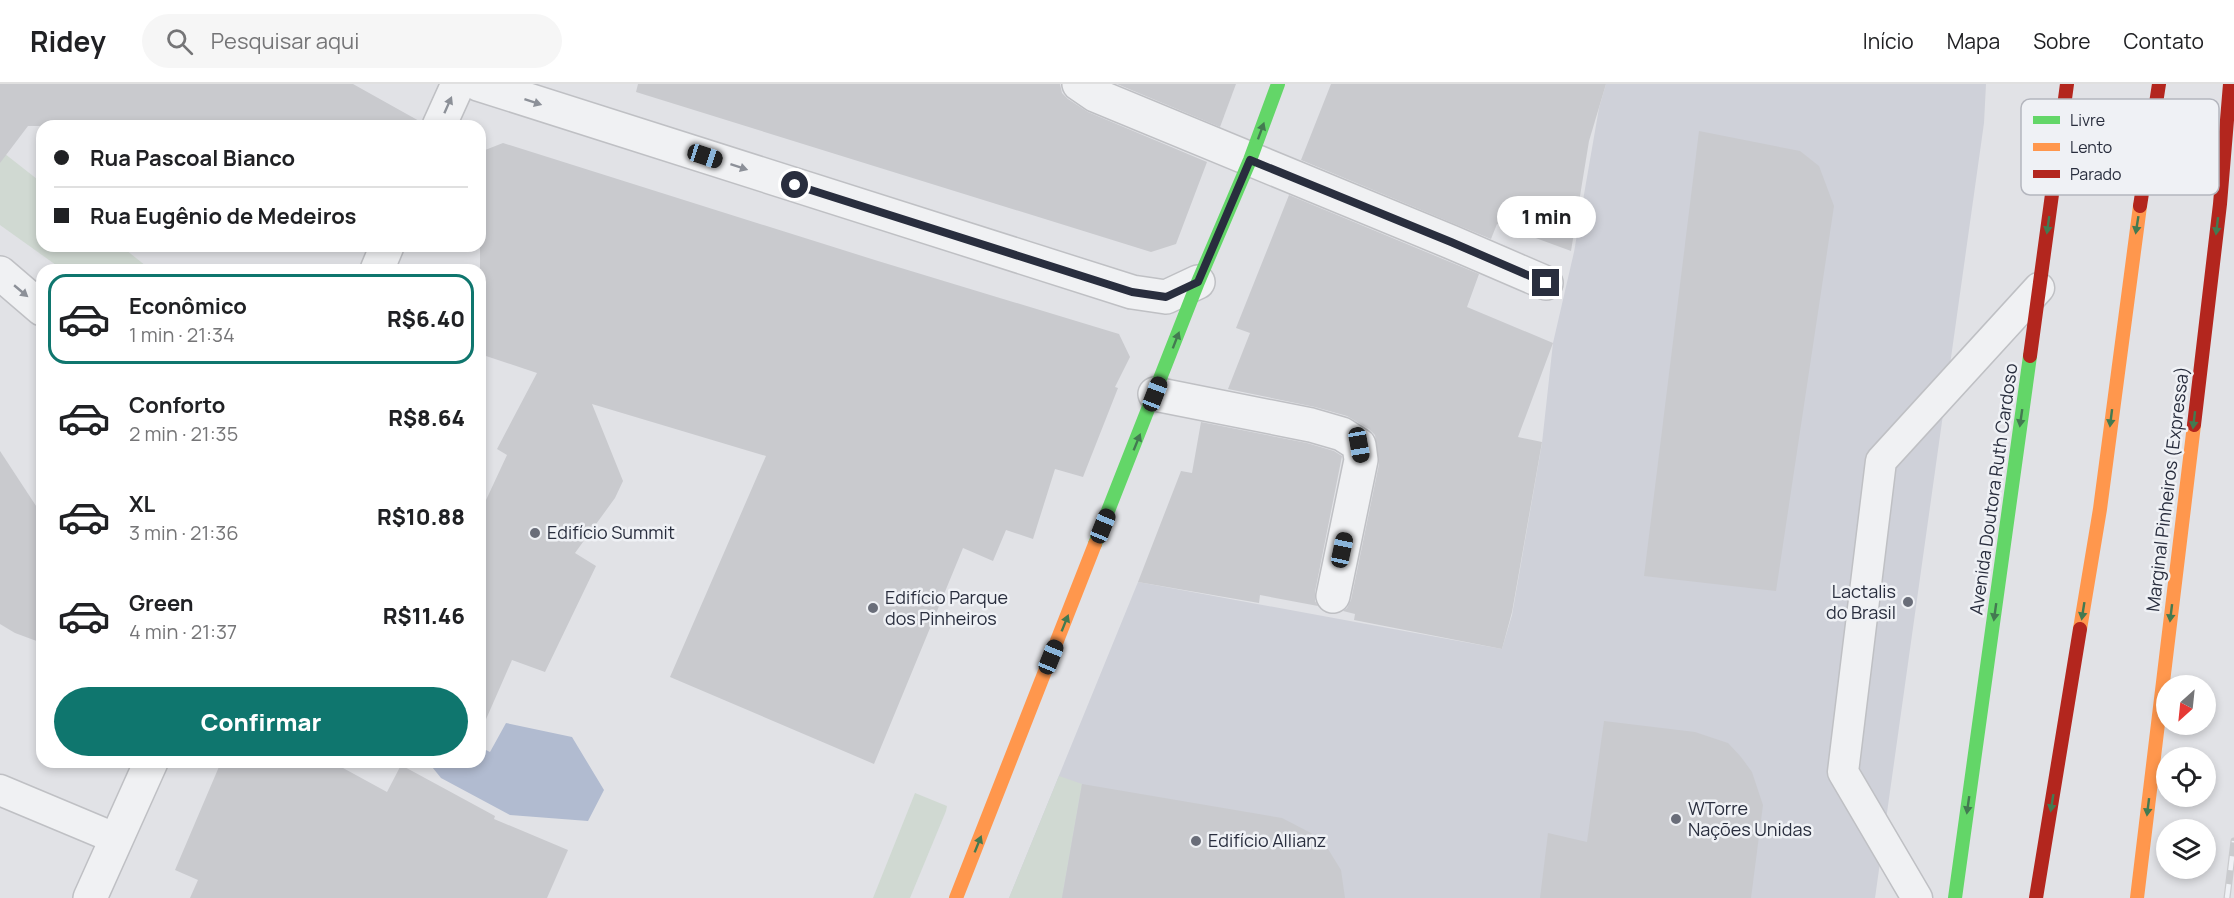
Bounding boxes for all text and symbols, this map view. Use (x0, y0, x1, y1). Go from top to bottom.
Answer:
search box (142, 14, 562, 68)
text: Ridey (30, 22, 106, 60)
icon: search (163, 25, 196, 58)
text: Pesquisar aqui (211, 26, 359, 56)
text: Início (1863, 27, 1914, 55)
text: Mapa (1947, 27, 2000, 55)
text: Sobre (2033, 27, 2091, 55)
text: Contato (2124, 27, 2204, 55)
one-way arrow (444, 96, 454, 114)
one-way arrow (524, 97, 542, 107)
legend (2021, 99, 2219, 195)
text: Livre (2070, 109, 2105, 131)
one-way arrow (1256, 122, 1266, 140)
text: Lento (2070, 136, 2112, 158)
car (685, 142, 725, 170)
text: Rua Pascoal Bianco (90, 143, 295, 173)
one-way arrow (730, 163, 748, 172)
text: Parado (2070, 163, 2121, 185)
route start (781, 171, 808, 198)
callout: 1 min (1496, 196, 1596, 238)
text: Rua Eugênio de Medeiros (90, 201, 356, 231)
text: 1 min (1521, 203, 1572, 230)
one-way arrow (2133, 215, 2142, 234)
one-way arrow (2044, 216, 2053, 235)
one-way arrow (2213, 216, 2222, 235)
route end (1532, 269, 1559, 296)
one-way arrow (13, 284, 28, 297)
text: Econômico (129, 291, 247, 321)
icon: car (57, 292, 111, 346)
text: R$6.40 (387, 304, 465, 334)
text: 1 min · 21:34 (129, 321, 235, 348)
one-way arrow (1171, 330, 1181, 348)
street label: Avenida Doutora Ruth Cardoso (1963, 362, 2023, 616)
street label: Marginal Pinheiros (Expressa) (2140, 365, 2194, 613)
car (1140, 374, 1170, 414)
text: Conforto (129, 390, 225, 420)
icon: car (57, 391, 111, 445)
text: R$8.64 (388, 403, 465, 433)
one-way arrow (2017, 409, 2026, 428)
one-way arrow (2107, 409, 2116, 428)
one-way arrow (2190, 410, 2199, 429)
text: 2 min · 21:35 (129, 420, 238, 447)
car (1347, 426, 1371, 464)
one-way arrow (1132, 433, 1142, 451)
text: XL (129, 489, 155, 519)
icon: car (57, 490, 111, 544)
text: R$10.88 (377, 502, 465, 532)
car (1088, 506, 1118, 546)
text: 3 min · 21:36 (129, 519, 239, 546)
place label: Edifício Summit (547, 520, 675, 544)
marker: Edifício Summit (528, 526, 542, 540)
car (1329, 531, 1355, 569)
place label: Lactalis do Brasil (1826, 579, 1896, 624)
place label: Edifício Parque dos Pinheiros (885, 585, 1008, 630)
text: Green (129, 588, 194, 618)
icon: car (57, 589, 111, 643)
marker: Lactalis do Brasil (1901, 595, 1915, 609)
text: R$11.46 (383, 601, 465, 631)
marker: Edifício Parque dos Pinheiros (866, 601, 880, 615)
one-way arrow (1990, 602, 1999, 621)
one-way arrow (2078, 602, 2087, 621)
one-way arrow (2166, 604, 2176, 623)
one-way arrow (1061, 614, 1070, 632)
text: 4 min · 21:37 (129, 618, 237, 645)
car (1036, 637, 1066, 677)
north arrow (2156, 675, 2216, 735)
map controls (2156, 675, 2216, 879)
button: Confirmar (54, 687, 468, 756)
button: locate (2156, 747, 2216, 807)
one-way arrow (2047, 794, 2056, 813)
one-way arrow (1964, 795, 1973, 814)
place label: WTorre Nações Unidas (1688, 796, 1812, 841)
one-way arrow (2143, 797, 2153, 816)
marker: WTorre Nações Unidas (1669, 812, 1683, 826)
button: layers (2156, 819, 2216, 879)
place label: Edifício Allianz (1208, 828, 1326, 852)
one-way arrow (973, 834, 983, 852)
marker: Edifício Allianz (1189, 834, 1203, 848)

